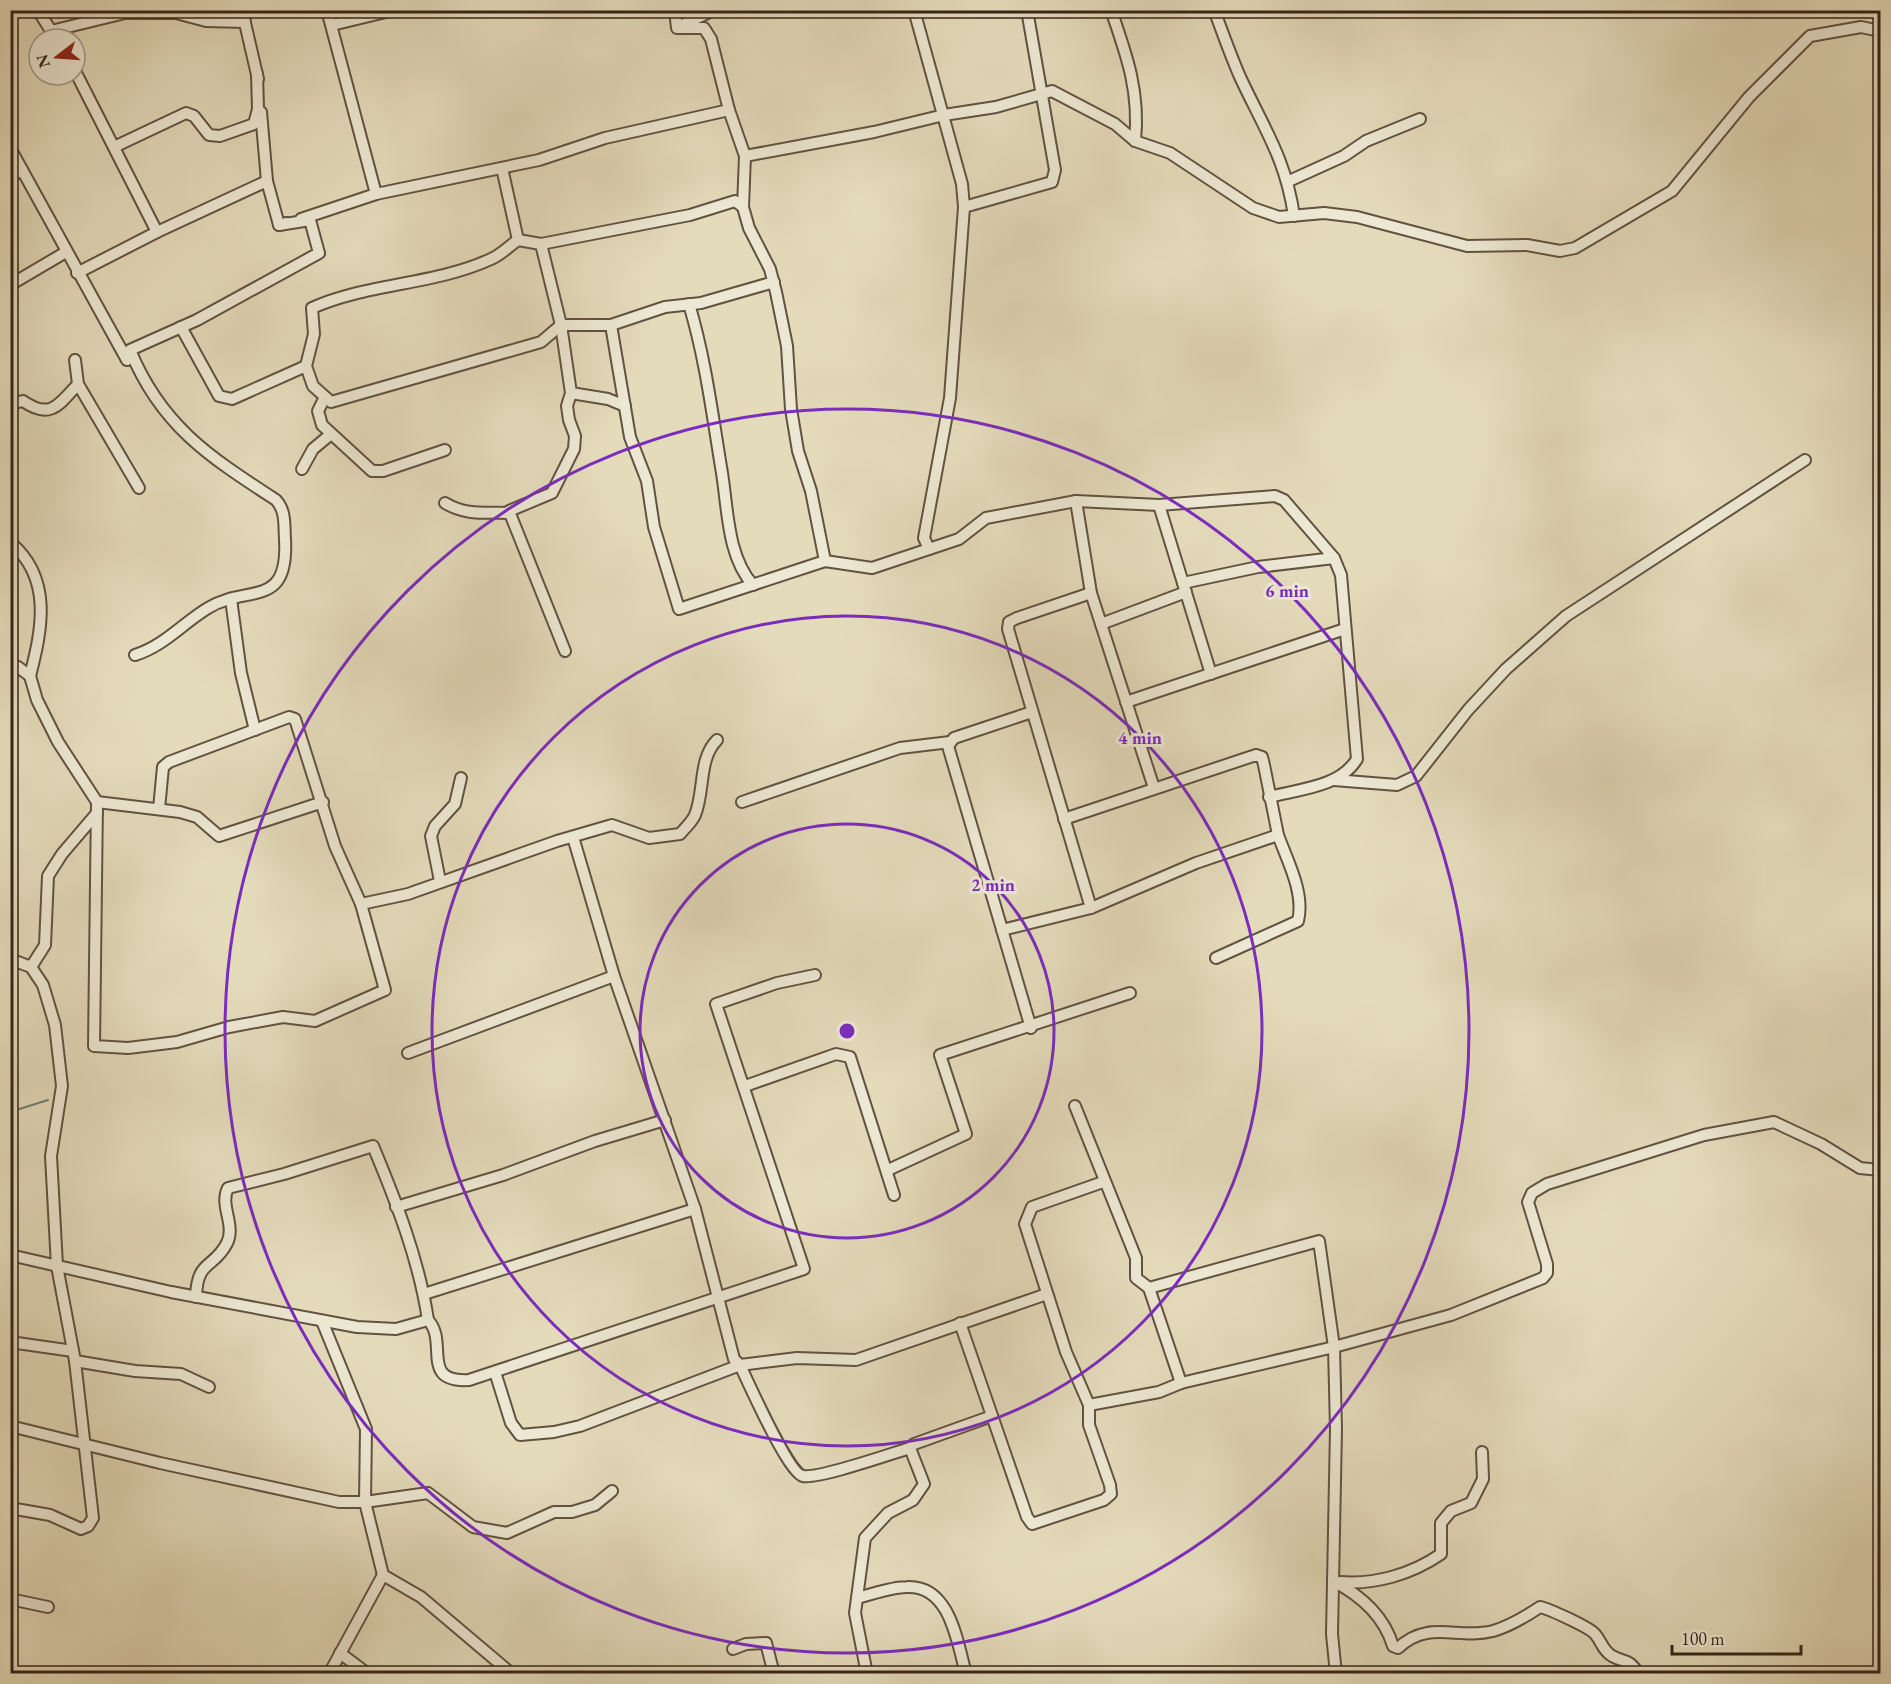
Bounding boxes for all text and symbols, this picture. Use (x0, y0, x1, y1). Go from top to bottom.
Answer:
north arrow (27, 27, 87, 87)
text: N (31, 52, 55, 71)
text: 6 min (1265, 579, 1309, 602)
text: 4 min (1118, 726, 1162, 749)
text: 2 min (971, 873, 1015, 896)
centre of rings (837, 1021, 857, 1041)
scale bar (1672, 1618, 1801, 1656)
text: 100 m (1681, 1627, 1725, 1650)

